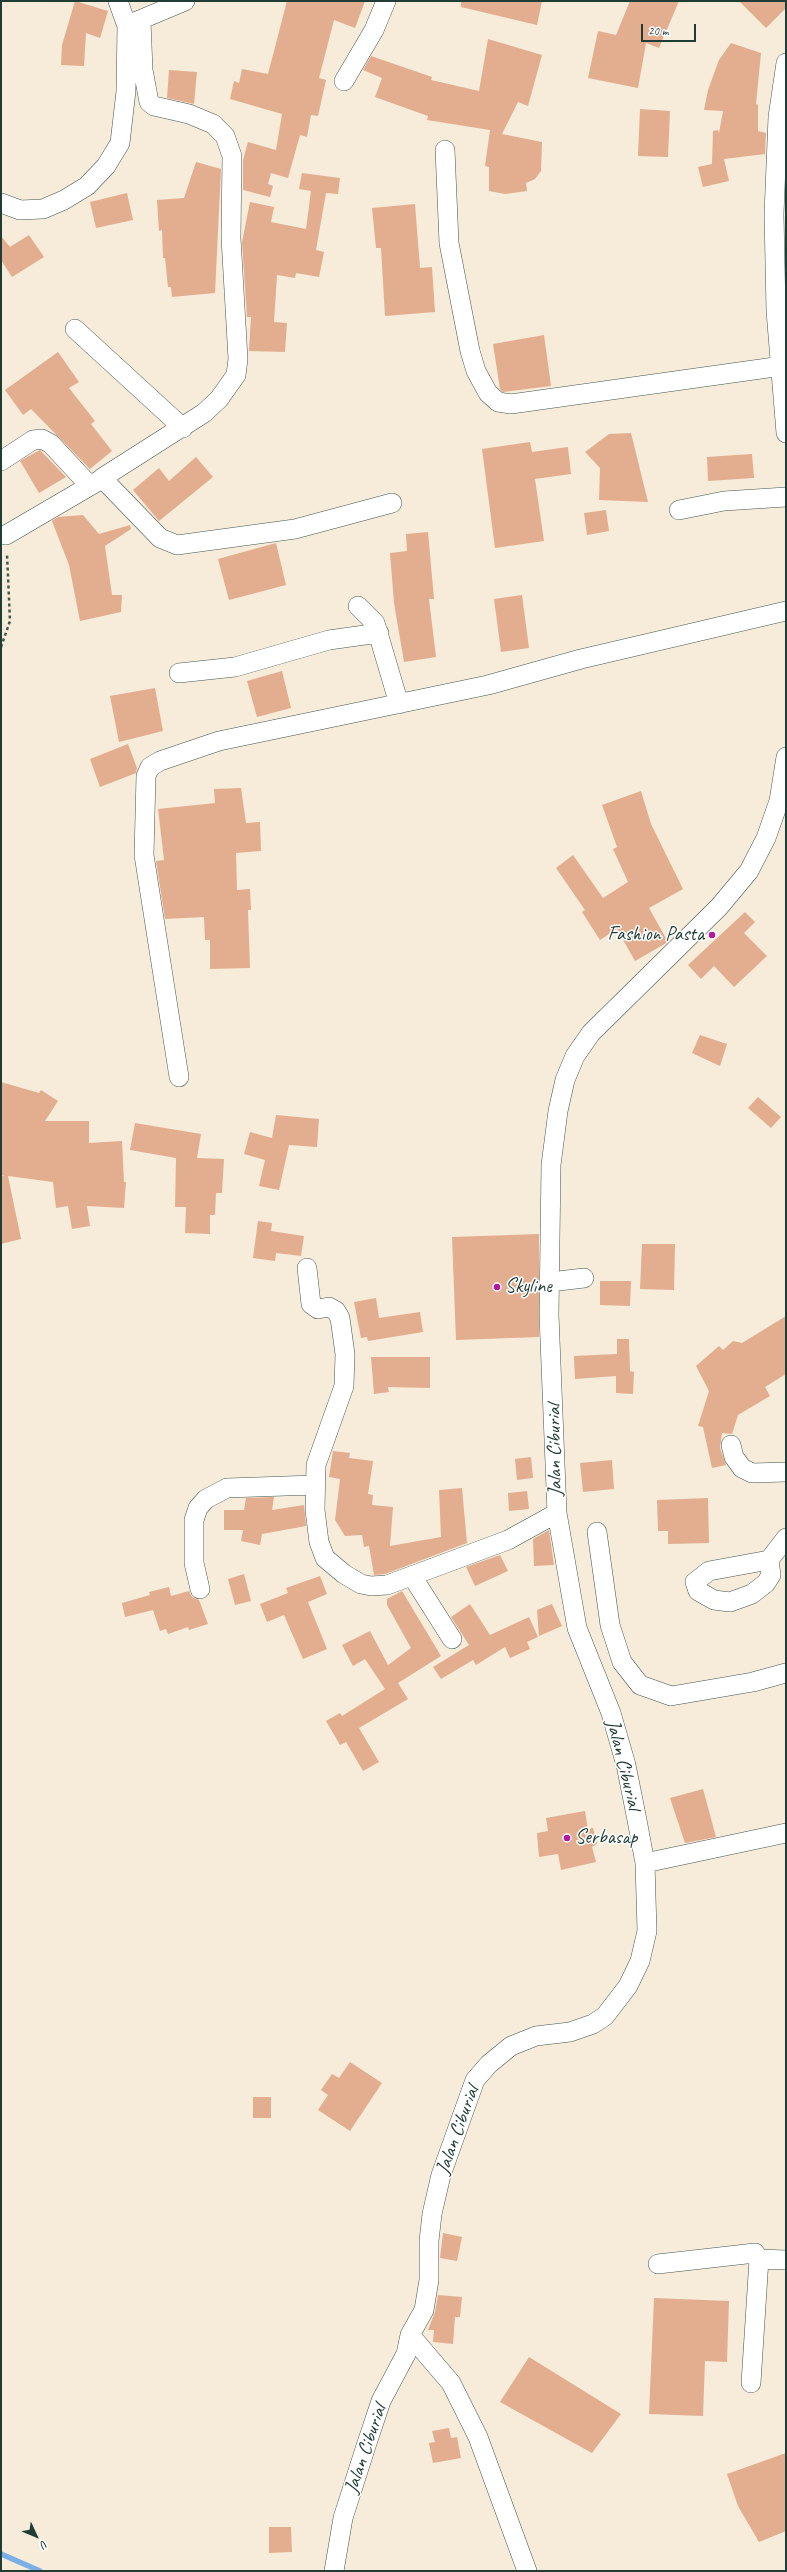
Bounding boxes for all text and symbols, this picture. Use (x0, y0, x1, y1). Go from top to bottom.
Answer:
scale bar (643, 16, 698, 42)
text: 20 m (648, 23, 668, 39)
place label: Fashion Pasta (608, 923, 704, 947)
marker: Fashion Pasta (707, 930, 717, 940)
place label: Skyline (505, 1275, 552, 1299)
marker: Skyline (492, 1282, 502, 1292)
street label: Jalan Ciburial (542, 1404, 568, 1496)
street label: Jalan Ciburial (600, 1717, 646, 1813)
place label: Serbasap (575, 1826, 637, 1850)
marker: Serbasap (562, 1833, 572, 1843)
street label: Jalan Ciburial (431, 2083, 485, 2177)
street label: Jalan Ciburial (340, 2401, 392, 2497)
north arrow (16, 2516, 56, 2556)
text: U (38, 2538, 52, 2551)

